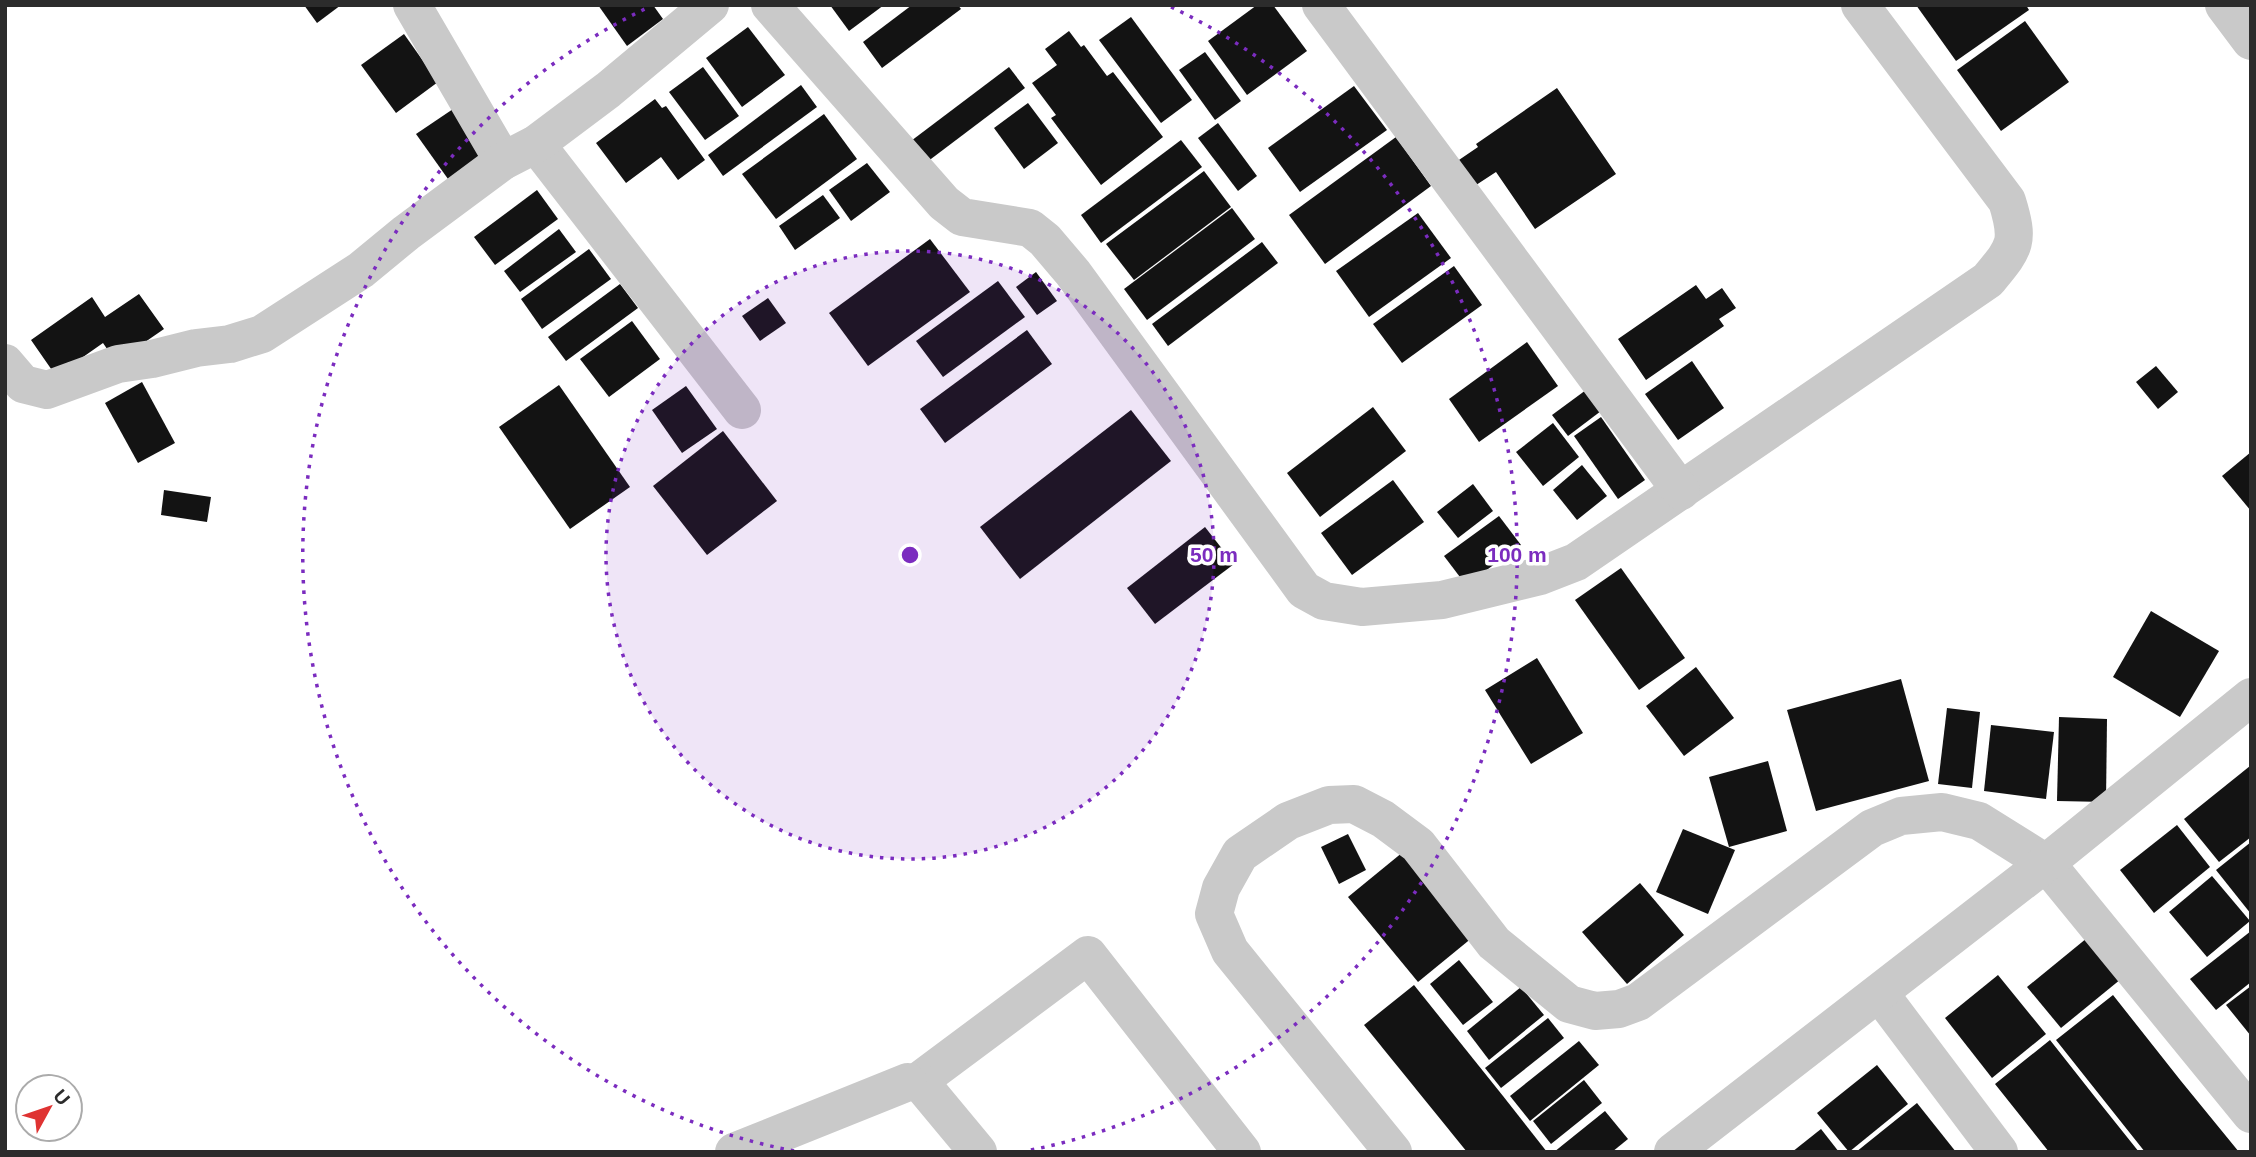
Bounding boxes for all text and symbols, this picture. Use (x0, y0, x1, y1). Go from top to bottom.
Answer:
centre of rings (898, 543, 922, 567)
text: 50 m (1190, 543, 1238, 566)
text: 100 m (1487, 543, 1547, 566)
north arrow (14, 1073, 84, 1143)
text: U (49, 1085, 74, 1109)

